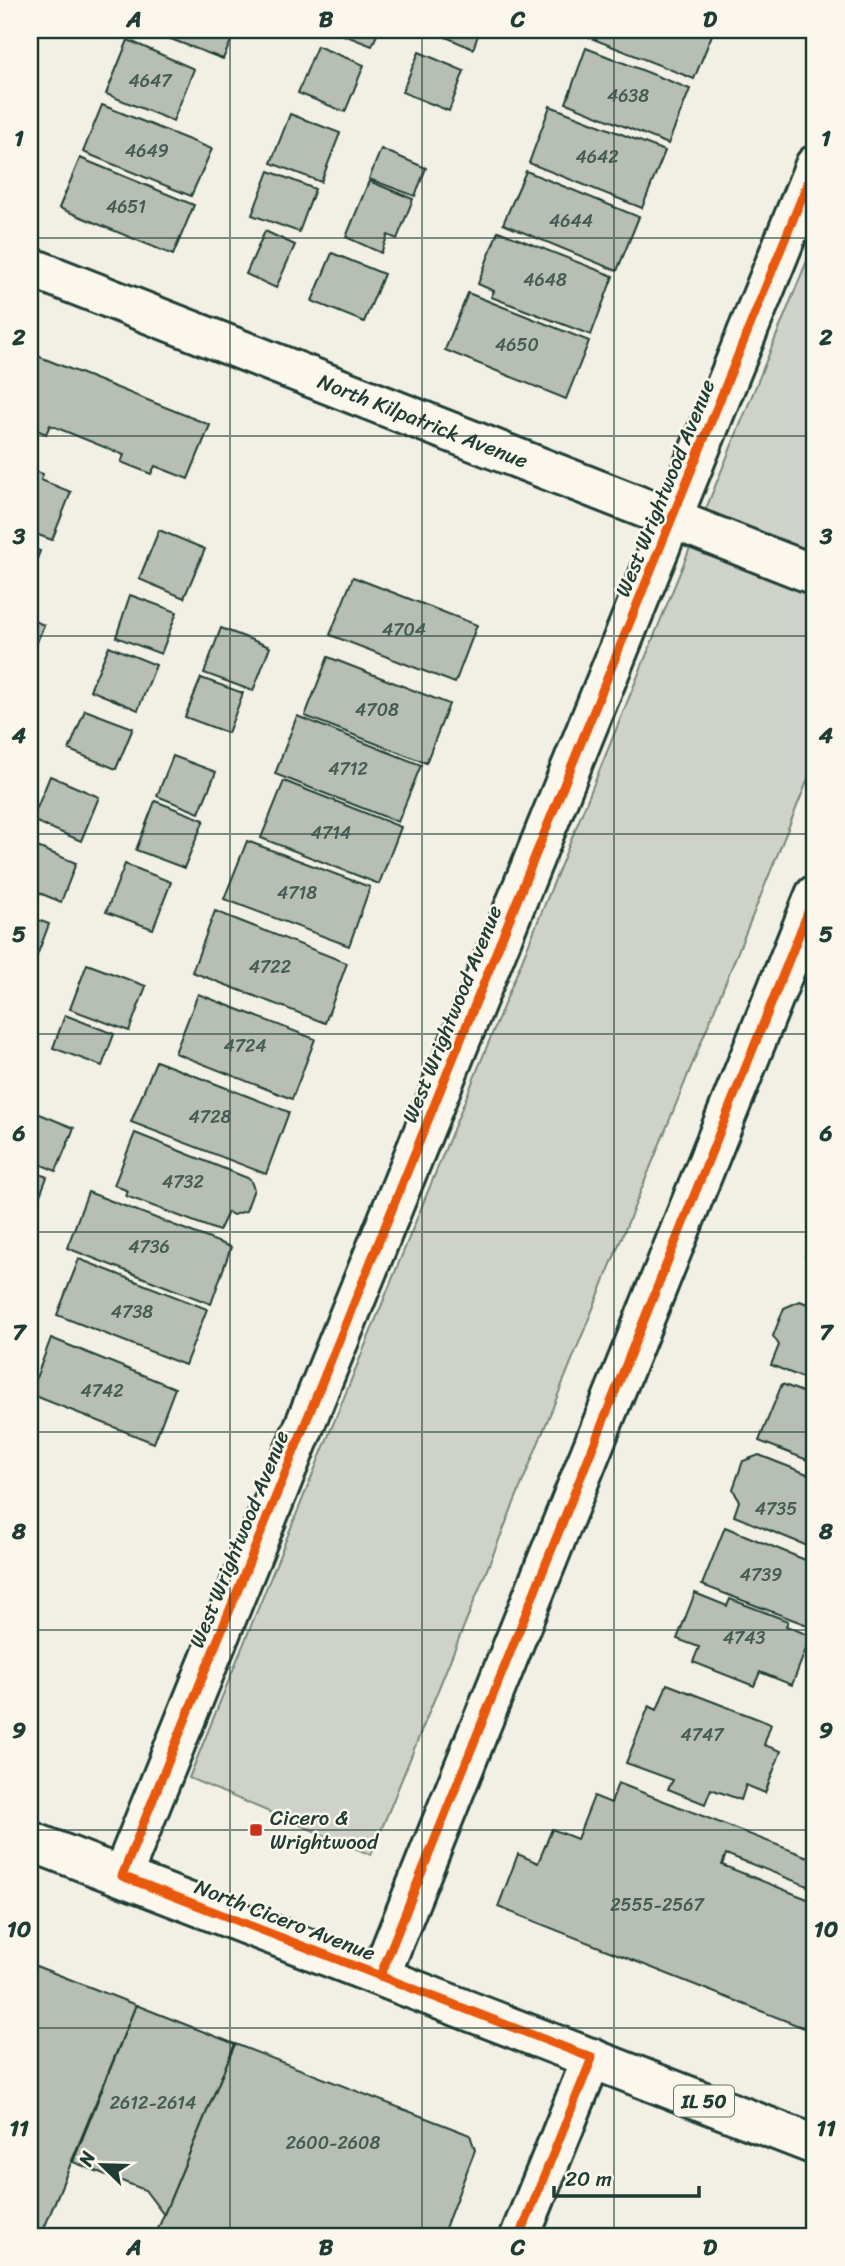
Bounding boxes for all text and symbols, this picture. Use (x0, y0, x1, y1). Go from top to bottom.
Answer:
text: A (125, 0, 142, 40)
text: B (319, 0, 334, 40)
text: C (510, 0, 526, 40)
text: D (703, 0, 718, 40)
house number: 4647 (128, 65, 173, 97)
house number: 4638 (607, 80, 649, 112)
text: 1 (14, 118, 24, 159)
text: 1 (821, 118, 831, 159)
house number: 4649 (125, 135, 169, 167)
house number: 4642 (575, 141, 619, 173)
house number: 4651 (106, 191, 146, 223)
house number: 4644 (549, 205, 593, 237)
house number: 4648 (523, 264, 567, 296)
text: 2 (11, 317, 26, 358)
text: 2 (818, 317, 833, 358)
house number: 4650 (495, 329, 539, 361)
street label: North Kilpatrick Avenue (312, 363, 534, 480)
street label: West Wrightwood Avenue (604, 373, 726, 603)
text: 3 (12, 516, 26, 557)
text: 3 (819, 516, 833, 557)
house number: 4704 (382, 614, 426, 646)
house number: 4708 (355, 694, 399, 726)
text: 4 (11, 715, 27, 756)
text: 4 (818, 715, 834, 756)
house number: 4712 (328, 753, 368, 785)
house number: 4714 (311, 817, 351, 849)
house number: 4718 (277, 877, 317, 909)
street label: West Wrightwood Avenue (391, 899, 513, 1129)
text: 5 (12, 914, 26, 955)
text: 5 (819, 914, 833, 955)
house number: 4722 (249, 951, 291, 983)
house number: 4724 (223, 1030, 267, 1062)
house number: 4728 (189, 1101, 232, 1133)
text: 6 (11, 1113, 26, 1154)
text: 6 (818, 1113, 833, 1154)
house number: 4732 (162, 1166, 204, 1198)
house number: 4736 (128, 1231, 170, 1263)
house number: 4738 (111, 1296, 153, 1328)
text: 7 (12, 1312, 27, 1353)
text: 7 (819, 1312, 834, 1353)
house number: 4742 (80, 1375, 124, 1407)
street label: West Wrightwood Avenue (178, 1424, 300, 1654)
house number: 4735 (755, 1493, 797, 1525)
text: 8 (11, 1511, 26, 1552)
text: 8 (818, 1511, 833, 1552)
house number: 4739 (740, 1559, 782, 1591)
house number: 4743 (723, 1622, 765, 1654)
text: 9 (12, 1710, 26, 1751)
text: 9 (819, 1710, 833, 1751)
house number: 4747 (680, 1719, 725, 1751)
place label: Cicero & Wrightwood (270, 1799, 380, 1861)
marker: Cicero & Wrightwood (248, 1822, 264, 1838)
street label: North Cicero Avenue (189, 1868, 381, 1972)
house number: 2555-2567 (610, 1889, 706, 1921)
text: 10 (7, 1909, 32, 1950)
text: 10 (814, 1909, 839, 1950)
road number: IL 50 (674, 2086, 734, 2116)
house number: 2612-2614 (110, 2087, 196, 2119)
text: 11 (9, 2108, 29, 2149)
text: 11 (816, 2108, 836, 2149)
house number: 2600-2608 (286, 2127, 380, 2159)
north arrow (66, 2130, 136, 2200)
text: N (69, 2145, 105, 2172)
scale bar (554, 2154, 700, 2198)
text: 20 m (565, 2160, 612, 2198)
text: A (125, 2227, 142, 2266)
text: B (319, 2227, 334, 2266)
text: C (510, 2227, 526, 2266)
text: D (703, 2227, 718, 2266)

